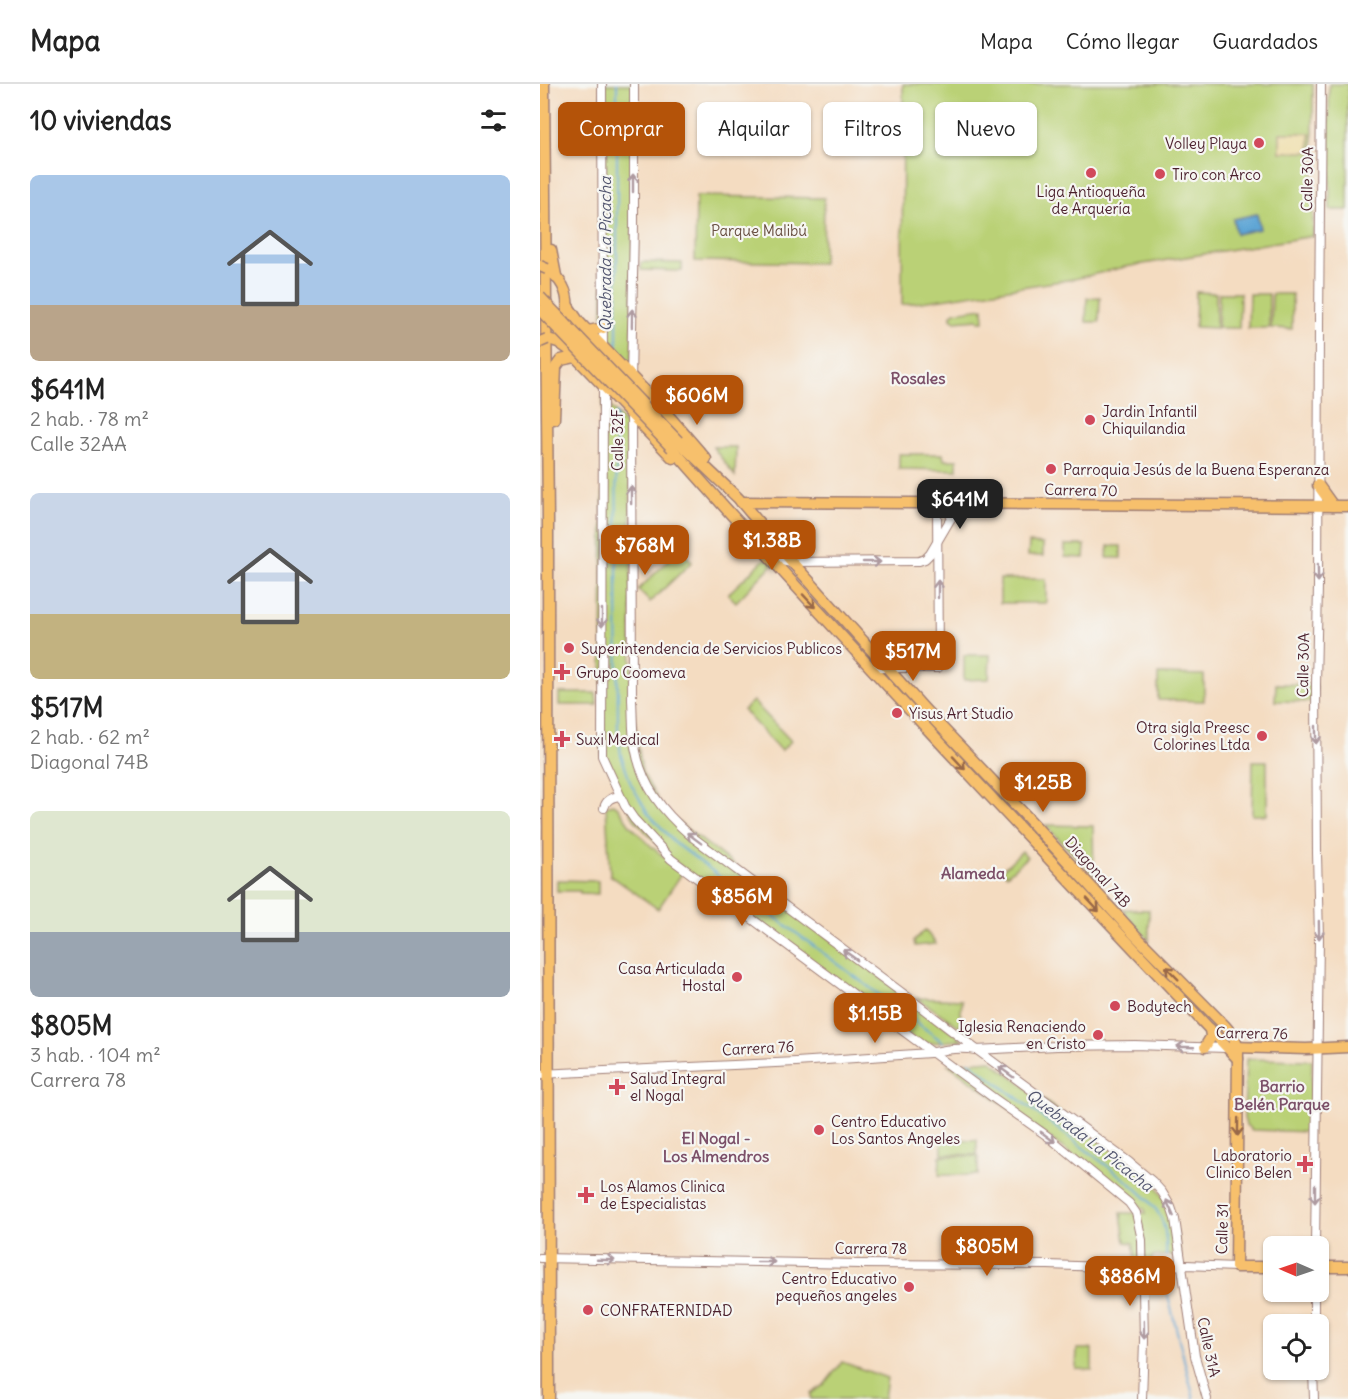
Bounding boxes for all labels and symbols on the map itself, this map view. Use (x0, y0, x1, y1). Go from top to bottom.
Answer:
place label: Volley Playa (1165, 134, 1247, 153)
marker: Volley Playa (1252, 136, 1266, 150)
street label: Calle 30A (1297, 146, 1317, 212)
place label: Tiro con Arco (1172, 165, 1261, 184)
marker: Liga Antioqueña de Arquería (1084, 166, 1098, 180)
marker: Tiro con Arco (1153, 167, 1167, 181)
one-way arrow (627, 173, 639, 193)
water label: Quebrada La Picacha (595, 176, 615, 331)
place label: Liga Antioqueña de Arquería (1036, 182, 1146, 218)
park label: Parque Malibú (711, 221, 807, 240)
one-way arrow (626, 308, 638, 328)
district label: Rosales (891, 368, 945, 388)
pin: $606M (655, 375, 739, 426)
place label: Jardin Infantil Chiquilandia (1102, 402, 1197, 438)
street label: Calle 32F (608, 409, 627, 471)
marker: Jardin Infantil Chiquilandia (1083, 413, 1097, 427)
place label: Parroquia Jesús de la Buena Esperanza (1063, 460, 1330, 479)
marker: Parroquia Jesús de la Buena Esperanza (1044, 462, 1058, 476)
pin: $641M (918, 479, 1002, 530)
street label: Carrera 70 (1044, 480, 1118, 500)
one-way arrow (625, 485, 637, 505)
pin: $1.38B (723, 520, 821, 571)
pin: $768M (603, 525, 687, 576)
one-way arrow (861, 556, 881, 568)
one-way arrow (1312, 562, 1324, 582)
one-way arrow (932, 579, 943, 599)
one-way arrow (801, 593, 815, 608)
one-way arrow (596, 608, 608, 628)
pin: $517M (871, 631, 955, 682)
street label: Calle 30A (1293, 632, 1313, 698)
place label: Superintendencia de Servicios Publicos (581, 639, 842, 658)
marker: Superintendencia de Servicios Publicos (562, 641, 576, 655)
marker: Grupo Coomeva (553, 663, 571, 681)
place label: Grupo Coomeva (576, 663, 686, 682)
place label: Yisus Art Studio (909, 704, 1013, 723)
marker: Yisus Art Studio (890, 706, 904, 720)
place label: Otra sigla Preesc Colorines Ltda (1136, 718, 1250, 754)
one-way arrow (1310, 725, 1322, 745)
marker: Otra sigla Preesc Colorines Ltda (1255, 729, 1269, 743)
marker: Suxi Medical (553, 730, 571, 748)
place label: Suxi Medical (576, 730, 659, 749)
one-way arrow (952, 755, 966, 770)
pin: $1.25B (994, 762, 1092, 813)
one-way arrow (686, 832, 702, 844)
street label: Diagonal 74B (1061, 833, 1135, 912)
district label: Alameda (941, 863, 1005, 883)
pin: $856M (700, 876, 784, 927)
one-way arrow (1086, 897, 1100, 912)
one-way arrow (1313, 920, 1324, 940)
one-way arrow (842, 948, 858, 961)
place label: Casa Articulada Hostal (618, 959, 725, 995)
one-way arrow (1165, 965, 1179, 980)
marker: Casa Articulada Hostal (730, 970, 744, 984)
pin: $1.15B (826, 993, 924, 1044)
place label: Bodytech (1127, 997, 1192, 1016)
marker: Bodytech (1108, 999, 1122, 1013)
place label: Iglesia Renaciendo en Cristo (958, 1017, 1086, 1053)
street label: Carrera 76 (1216, 1023, 1288, 1043)
marker: Iglesia Renaciendo en Cristo (1091, 1028, 1105, 1042)
street label: Carrera 76 (722, 1037, 794, 1059)
one-way arrow (1175, 1041, 1195, 1052)
one-way arrow (998, 1065, 1014, 1078)
place label: Salud Integral el Nogal (630, 1069, 726, 1105)
district label: Barrio Belén Parque (1234, 1076, 1330, 1115)
marker: Salud Integral el Nogal (608, 1078, 626, 1096)
water label: Quebrada La Picacha (1023, 1084, 1158, 1196)
place label: Centro Educativo Los Santos Angeles (831, 1112, 960, 1148)
one-way arrow (1232, 1116, 1244, 1136)
marker: Centro Educativo Los Santos Angeles (812, 1123, 826, 1137)
district label: El Nogal - Los Almendros (663, 1128, 769, 1166)
one-way arrow (1040, 1131, 1056, 1143)
place label: Laboratorio Clinico Belen (1206, 1146, 1292, 1182)
marker: Laboratorio Clinico Belen (1296, 1155, 1314, 1173)
place label: Los Alamos Clinica de Especialistas (600, 1177, 725, 1213)
one-way arrow (1309, 1183, 1321, 1203)
marker: Los Alamos Clinica de Especialistas (577, 1186, 595, 1204)
one-way arrow (1164, 1200, 1176, 1218)
street label: Calle 31 (1212, 1203, 1232, 1255)
pin: $805M (945, 1226, 1029, 1277)
north arrow (1263, 1236, 1329, 1302)
street label: Carrera 78 (835, 1239, 907, 1258)
one-way arrow (596, 1254, 616, 1265)
one-way arrow (755, 1256, 775, 1268)
pin: $886M (1088, 1256, 1172, 1307)
place label: Centro Educativo pequeños angeles (776, 1269, 897, 1305)
marker: Centro Educativo pequeños angeles (902, 1280, 916, 1294)
place label: CONFRATERNIDAD (600, 1301, 733, 1320)
marker: CONFRATERNIDAD (581, 1303, 595, 1317)
street label: Calle 31A (1193, 1315, 1225, 1379)
one-way arrow (1138, 1320, 1150, 1340)

